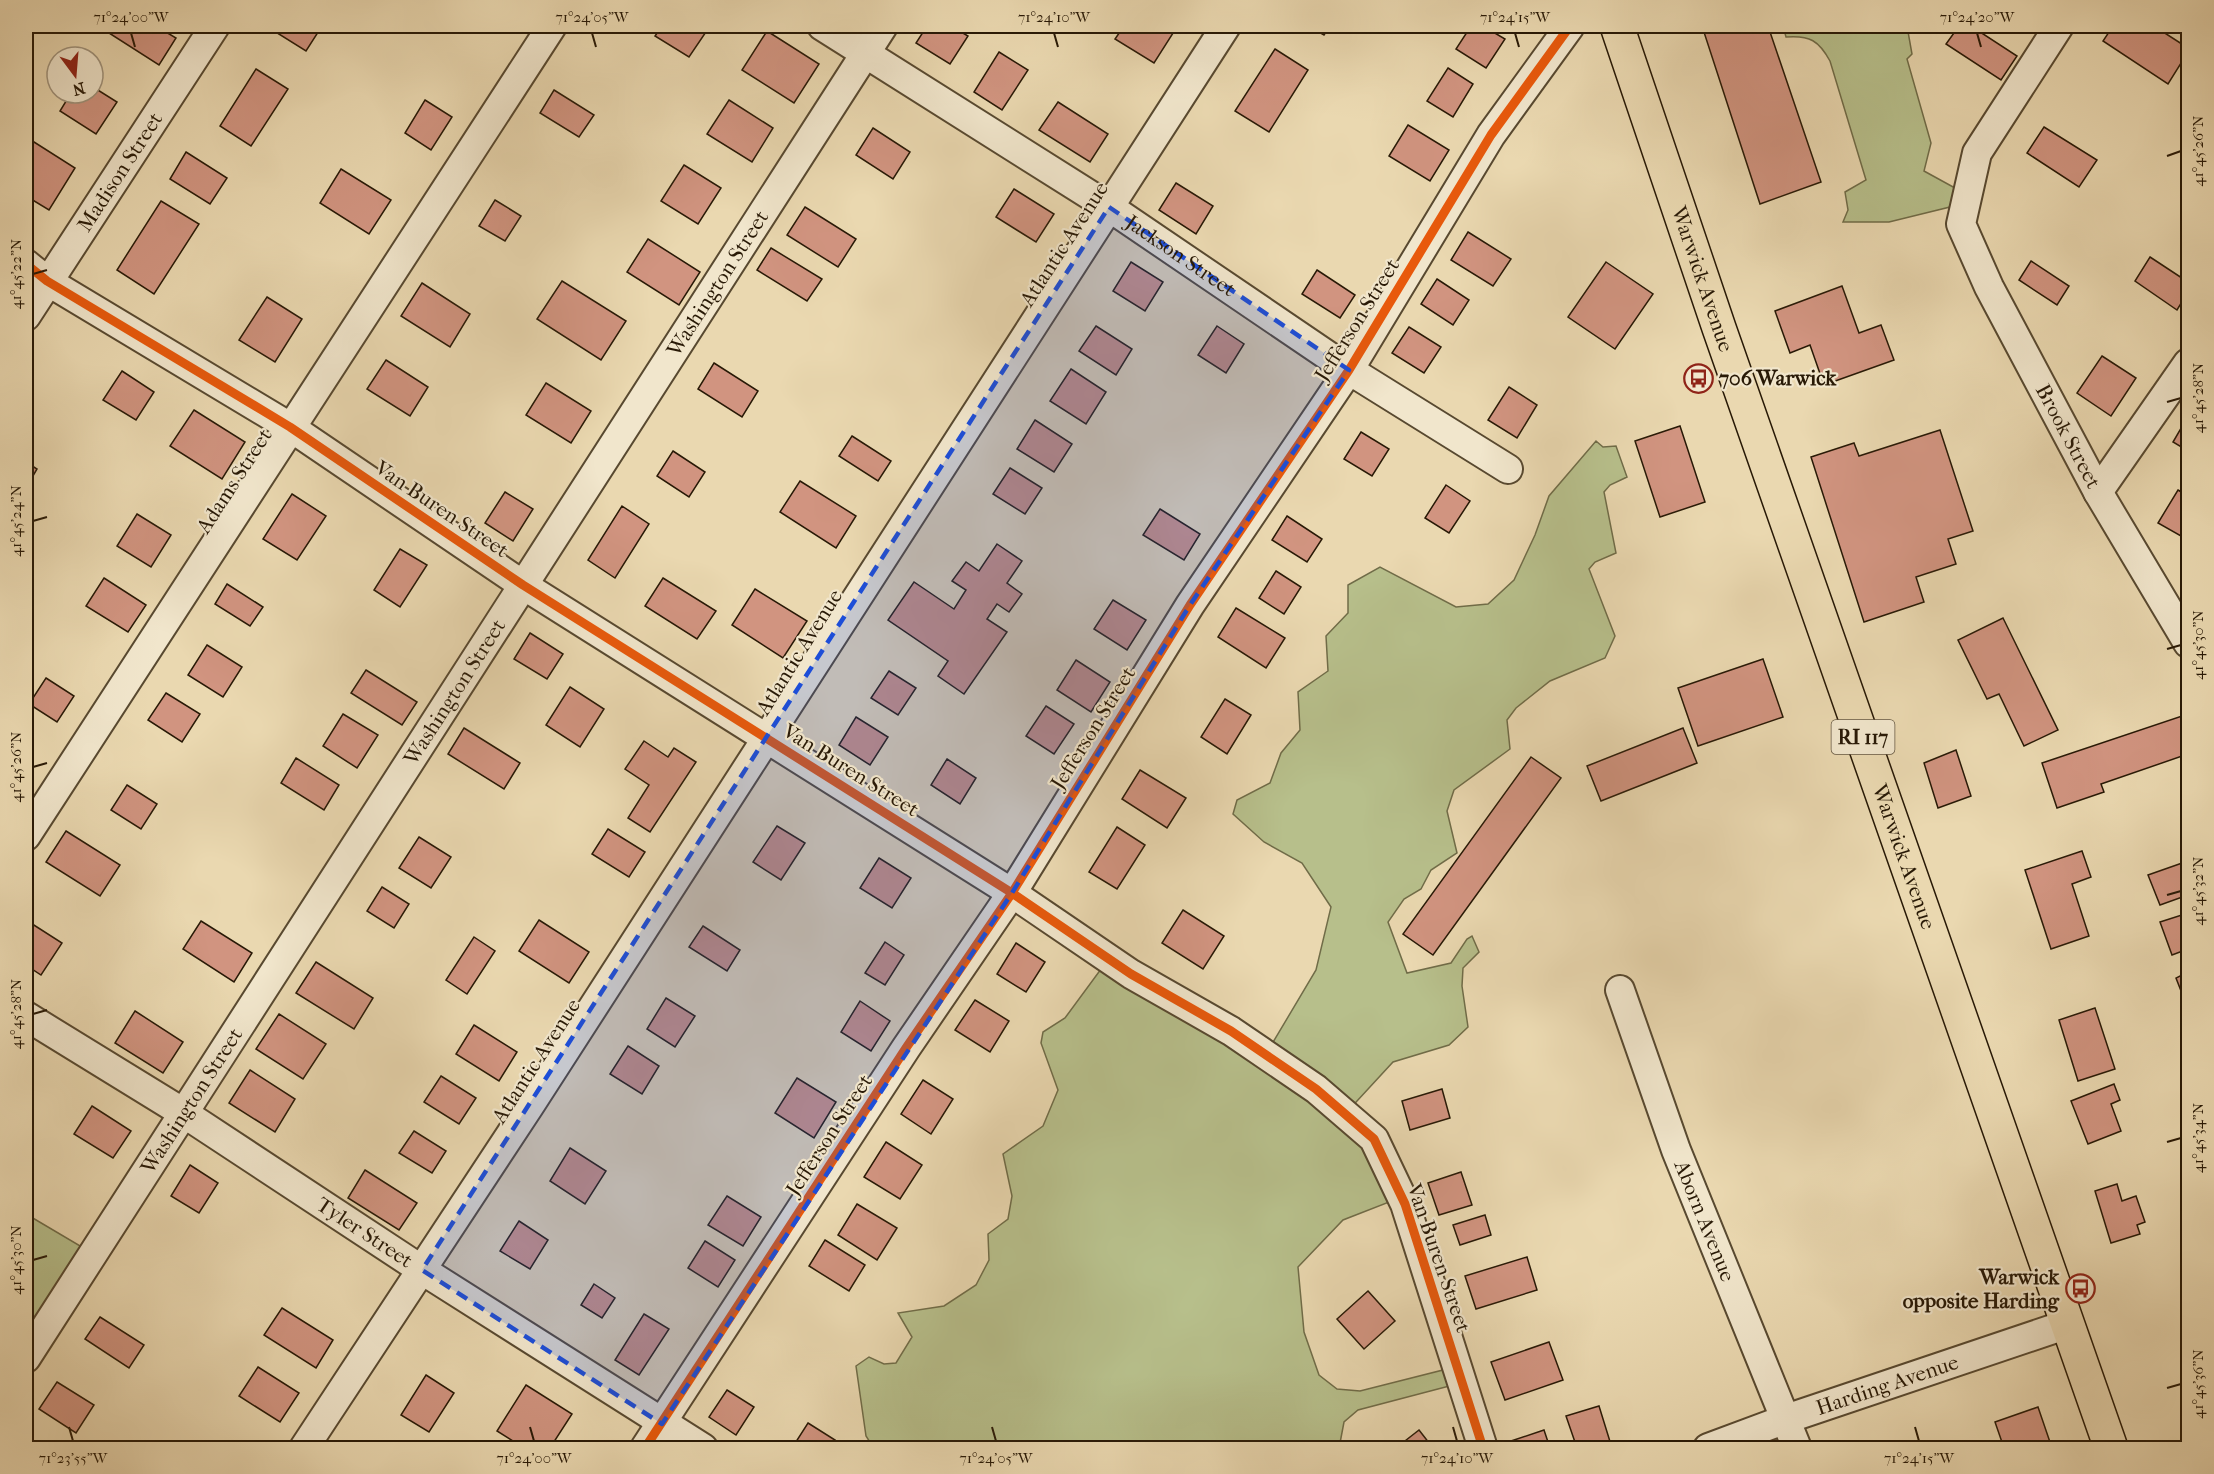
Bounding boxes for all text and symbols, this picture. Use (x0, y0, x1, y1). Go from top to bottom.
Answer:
text: 71°24'00"W (94, 8, 170, 26)
text: 71°24'05"W (555, 8, 630, 26)
text: 71°24'10"W (1018, 8, 1091, 26)
text: 71°24'15"W (1480, 8, 1551, 26)
text: 71°24'20"W (1940, 8, 2015, 26)
north arrow (45, 45, 105, 105)
text: N (70, 78, 87, 100)
street label: Madison Street (72, 108, 168, 236)
text: 41°45'26"N (2189, 115, 2207, 186)
street label: Atlantic Avenue (1014, 177, 1113, 312)
street label: Warwick Avenue (1666, 202, 1738, 355)
street label: Washington Street (661, 205, 773, 361)
street label: Jackson Street (1120, 209, 1241, 302)
text: 41°45'22"N (7, 238, 25, 309)
street label: Jefferson Street (1309, 254, 1405, 387)
bus stop icon: 706 Warwick (1682, 362, 1714, 394)
text: 41°45'28"N (2189, 362, 2207, 433)
place label: 706 Warwick (1718, 366, 1837, 390)
street label: Brook Street (2031, 380, 2106, 493)
street label: Adams Street (191, 424, 277, 539)
street label: Van Buren Street (370, 455, 514, 563)
text: 41°45'24"N (7, 485, 25, 557)
street label: Atlantic Avenue (750, 585, 847, 720)
text: 41°45'30"N (2189, 610, 2207, 680)
street label: Washington Street (398, 614, 510, 770)
street label: Jefferson Street (1045, 662, 1141, 795)
street label: Van Buren Street (778, 718, 924, 822)
road number: RI 117 (1832, 720, 1894, 754)
text: 41°45'26"N (7, 731, 25, 802)
street label: Warwick Avenue (1867, 780, 1941, 933)
text: 41°45'32"N (2189, 856, 2207, 925)
text: 41°45'28"N (7, 978, 25, 1049)
street label: Atlantic Avenue (486, 994, 585, 1129)
street label: Washington Street (135, 1023, 248, 1179)
street label: Jefferson Street (780, 1069, 877, 1202)
text: 41°45'34"N (2189, 1102, 2207, 1173)
street label: Aborn Avenue (1669, 1156, 1740, 1285)
street label: Van Buren Street (1402, 1180, 1476, 1336)
street label: Tyler Street (312, 1192, 418, 1273)
text: 41°45'30"N (7, 1225, 25, 1295)
place label: Warwick opposite Harding (1903, 1265, 2060, 1313)
bus stop icon: Warwick opposite Harding (2064, 1273, 2096, 1305)
text: 41°45'36"N (2189, 1349, 2207, 1419)
street label: Harding Avenue (1813, 1350, 1961, 1420)
text: 71°23'55"W (39, 1449, 109, 1467)
text: 71°24'00"W (497, 1449, 573, 1467)
text: 71°24'05"W (959, 1449, 1034, 1467)
text: 71°24'10"W (1421, 1449, 1494, 1467)
text: 71°24'15"W (1884, 1449, 1955, 1467)

